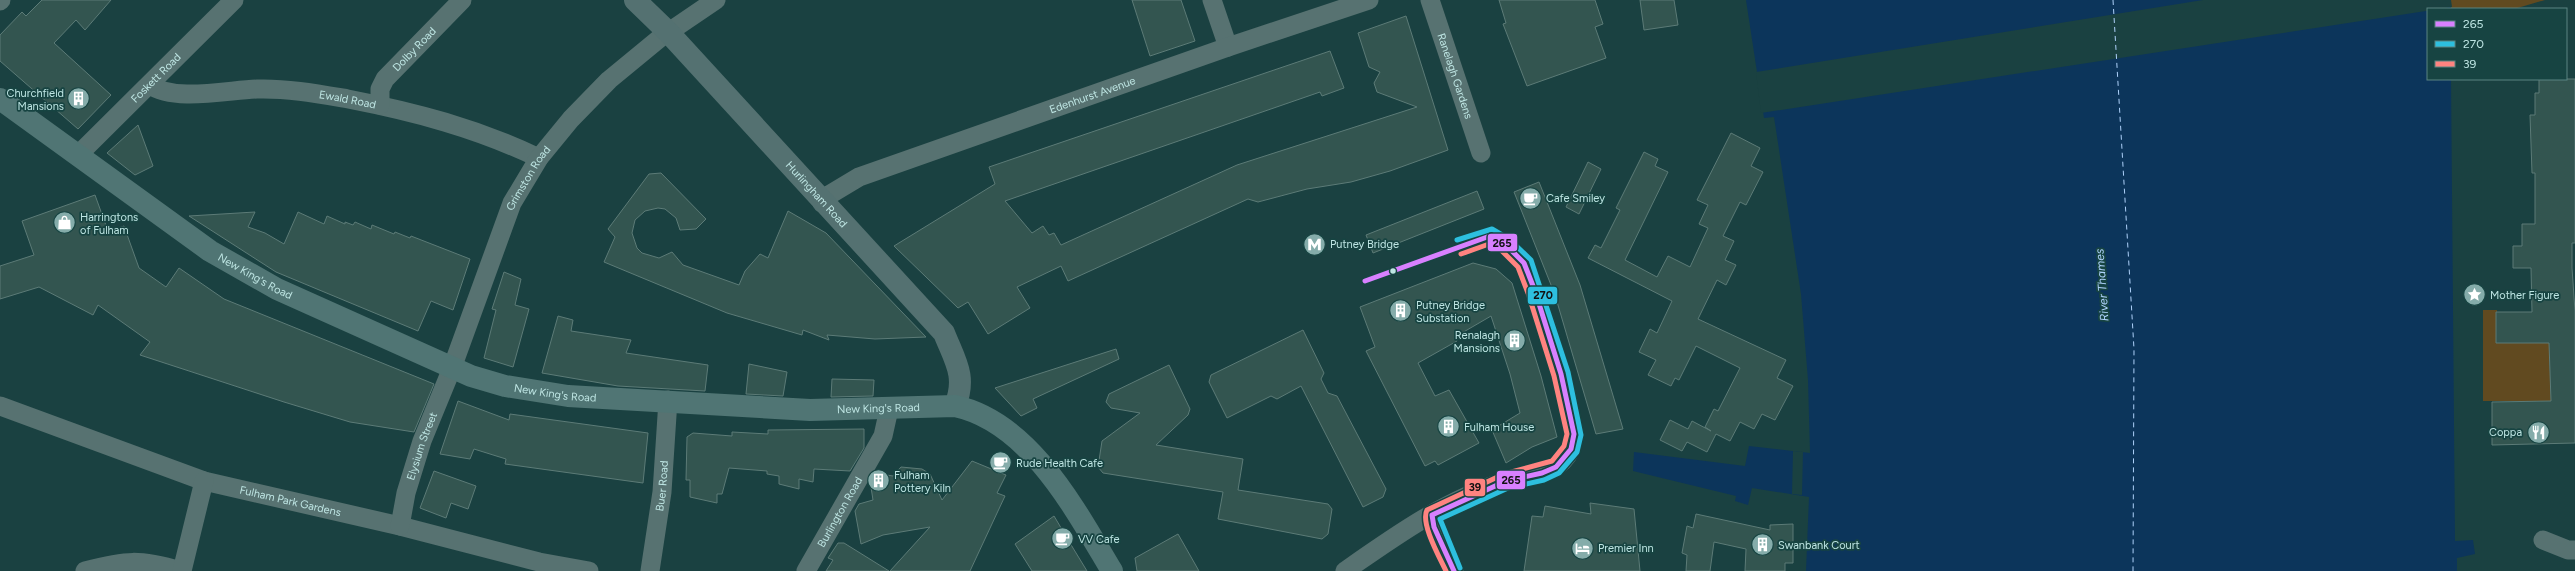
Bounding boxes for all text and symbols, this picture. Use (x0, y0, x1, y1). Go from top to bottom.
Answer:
legend (2427, 8, 2567, 80)
text: 265 (2463, 17, 2484, 31)
street label: Dolby Road (390, 24, 439, 74)
street label: Ranelagh Gardens (1435, 31, 1476, 120)
text: 270 (2463, 37, 2484, 51)
street label: Foskett Road (128, 50, 183, 105)
text: 39 (2463, 57, 2477, 71)
street label: Edenhurst Avenue (1048, 74, 1137, 116)
building icon: Churchfield Mansions (66, 86, 92, 112)
place label: Churchfield Mansions (7, 87, 64, 113)
street label: Ewald Road (318, 88, 377, 111)
street label: Grimston Road (503, 143, 553, 212)
street label: Hurlingham Road (783, 158, 850, 230)
cafe icon: Cafe Smiley (1518, 185, 1544, 211)
place label: Cafe Smiley (1546, 192, 1605, 205)
shop icon: Harringtons of Fulham (51, 210, 77, 236)
place label: Harringtons of Fulham (80, 211, 138, 237)
metro station icon: Putney Bridge (1302, 231, 1328, 257)
line badge: 265 (1487, 233, 1518, 252)
text: 265 (1492, 237, 1512, 250)
place label: Putney Bridge (1330, 238, 1399, 251)
water label: River Thames (2092, 248, 2112, 322)
street label: New King's Road (216, 250, 294, 302)
unlabelled marker (1388, 266, 1398, 276)
place icon: Mother Figure (2462, 282, 2488, 308)
line badge: 270 (1527, 286, 1558, 305)
text: 270 (1533, 289, 1553, 302)
place label: Mother Figure (2490, 289, 2559, 302)
building icon: Putney Bridge Substation (1388, 298, 1414, 324)
place label: Putney Bridge Substation (1416, 299, 1485, 325)
building icon: Renalagh Mansions (1502, 328, 1528, 354)
place label: Renalagh Mansions (1454, 329, 1500, 355)
street label: New King's Road (513, 381, 597, 404)
street label: New King's Road (837, 400, 920, 416)
street label: Elysium Street (404, 410, 440, 482)
building icon: Fulham House (1436, 414, 1462, 440)
restaurant icon: Coppa (2525, 419, 2551, 445)
place label: Fulham House (1464, 421, 1534, 434)
place label: Coppa (2489, 426, 2522, 439)
cafe icon: Rude Health Cafe (988, 450, 1014, 476)
place label: Rude Health Cafe (1016, 457, 1103, 470)
street label: Buer Road (653, 460, 671, 512)
building icon: Fulham Pottery Kiln (866, 468, 892, 494)
place label: Fulham Pottery Kiln (894, 469, 951, 495)
line badge: 265 (1496, 470, 1526, 490)
street label: Burlington Road (814, 474, 865, 549)
text: 265 (1501, 474, 1521, 487)
line badge: 39 (1464, 478, 1486, 497)
text: 39 (1469, 481, 1481, 494)
street label: Fulham Park Gardens (239, 483, 342, 519)
cafe icon: VV Cafe (1050, 526, 1076, 552)
building icon: Swanbank Court (1749, 532, 1775, 558)
place label: VV Cafe (1078, 533, 1120, 546)
hotel icon: Premier Inn (1569, 535, 1595, 561)
place label: Swanbank Court (1778, 539, 1860, 552)
place label: Premier Inn (1598, 542, 1654, 555)

